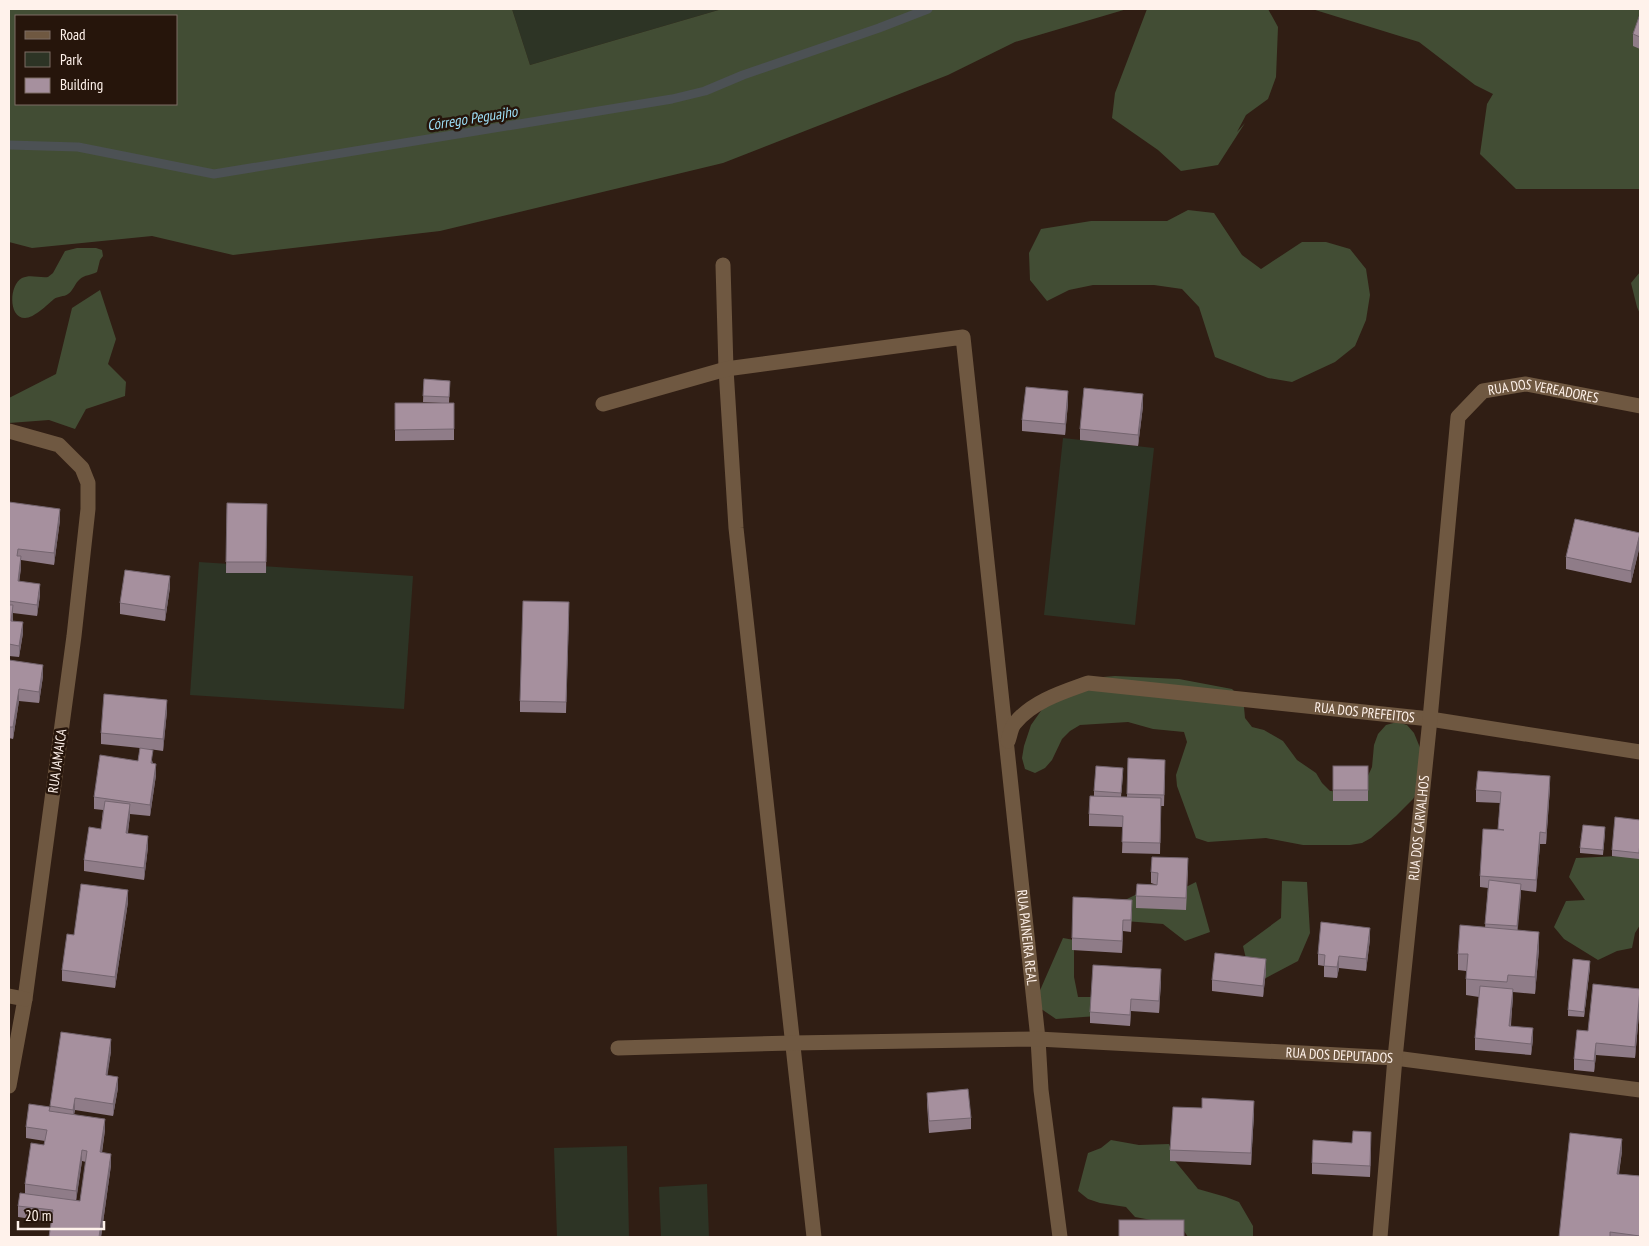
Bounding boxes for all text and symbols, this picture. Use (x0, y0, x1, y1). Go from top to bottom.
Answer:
legend (15, 15, 178, 105)
text: Road (60, 25, 86, 44)
text: Park (60, 50, 82, 69)
text: Building (60, 75, 103, 94)
water label: Córrego Peguajho (426, 101, 520, 135)
street label: RUA DOS VEREADORES (1486, 375, 1600, 407)
street label: RUA DOS PREFEITOS (1314, 698, 1416, 726)
street label: RUA JAMAICA (44, 727, 70, 794)
street label: RUA DOS CARVALHOS (1404, 774, 1433, 881)
street label: RUA PAINEIRA REAL (1013, 889, 1041, 987)
street label: RUA DOS DEPUTADOS (1285, 1043, 1394, 1067)
scale bar (18, 1198, 104, 1230)
text: 20 m (25, 1206, 51, 1225)

